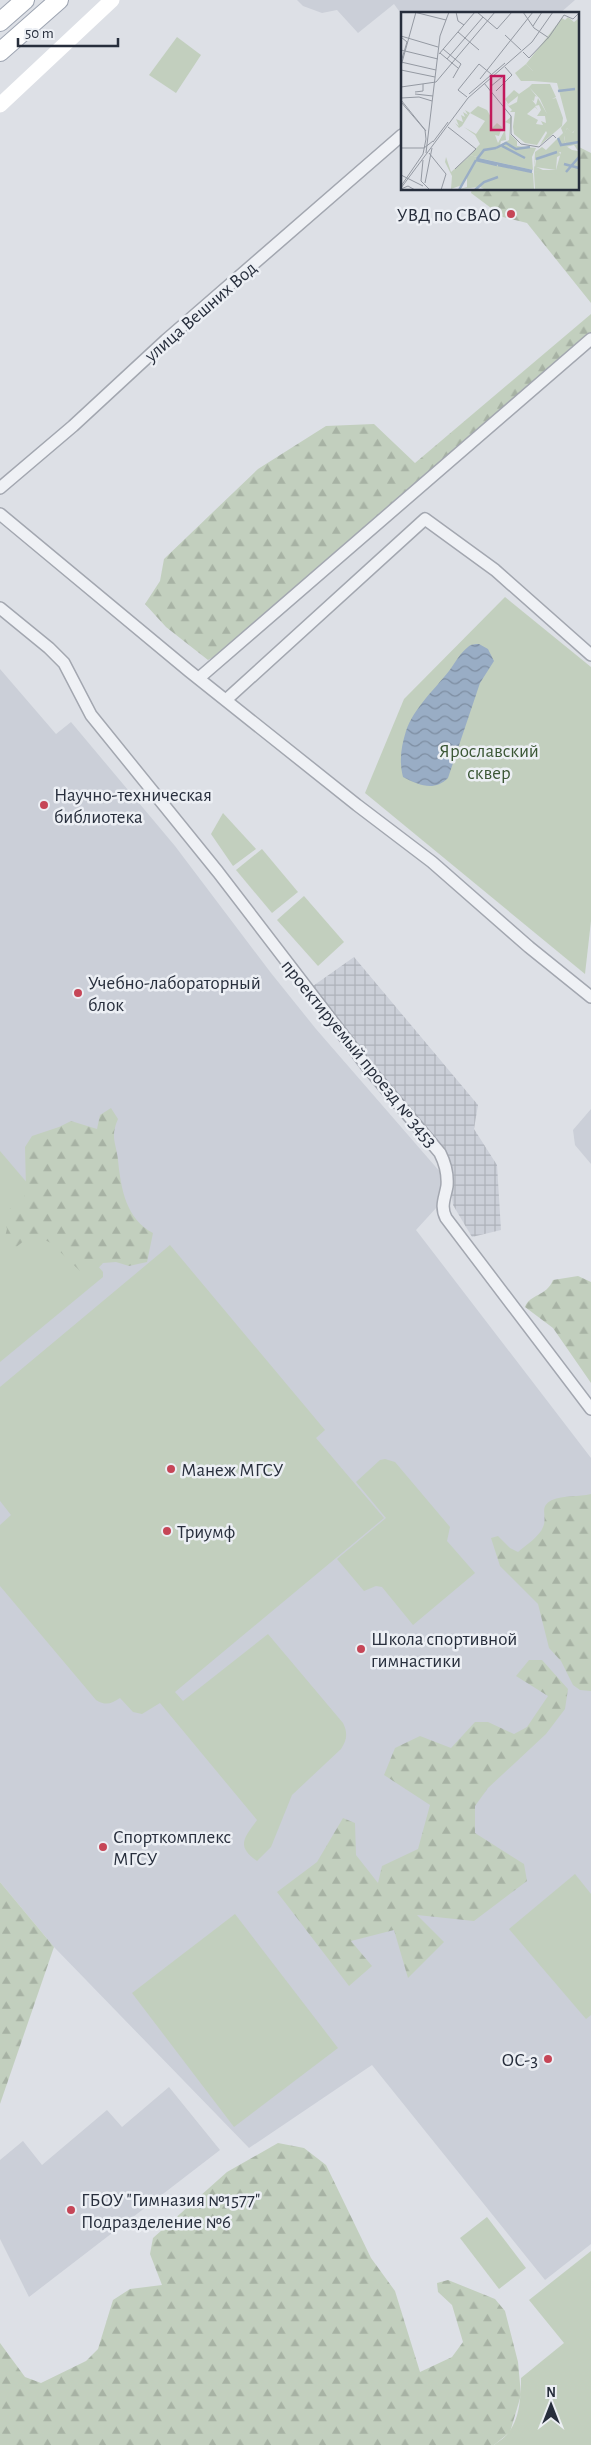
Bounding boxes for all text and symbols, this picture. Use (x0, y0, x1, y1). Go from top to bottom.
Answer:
inset map (401, 12, 578, 190)
scale bar (18, 15, 118, 47)
text: 50 m (25, 26, 54, 41)
place label: УВД по СВАО (397, 206, 501, 225)
marker: УВД по СВАО (505, 208, 517, 220)
street label: улица Вешних Вод (141, 258, 261, 366)
park label: Ярославский сквер (439, 742, 539, 783)
place label: Научно-техническая библиотека (54, 786, 212, 827)
marker: Научно-техническая библиотека (38, 799, 50, 811)
street label: проектируемый проезд № 3453 (277, 956, 440, 1151)
place label: Учебно-лабораторный блок (88, 974, 261, 1015)
marker: Учебно-лабораторный блок (72, 987, 84, 999)
place label: Манеж МГСУ (181, 1461, 284, 1480)
marker: Манеж МГСУ (165, 1463, 177, 1475)
place label: Триумф (177, 1523, 235, 1542)
marker: Триумф (161, 1525, 173, 1537)
place label: Школа спортивной гимнастики (371, 1630, 517, 1671)
marker: Школа спортивной гимнастики (355, 1643, 367, 1655)
place label: Спорткомплекс МГСУ (113, 1828, 231, 1869)
marker: Спорткомплекс МГСУ (97, 1841, 109, 1853)
place label: ОС-3 (501, 2051, 538, 2070)
marker: ОС-3 (542, 2053, 554, 2065)
place label: ГБОУ "Гимназия №1577" Подразделение №6 (81, 2191, 260, 2232)
marker: ГБОУ "Гимназия №1577" Подразделение №6 (65, 2204, 77, 2216)
north arrow (526, 2380, 576, 2430)
text: N (546, 2386, 556, 2400)

